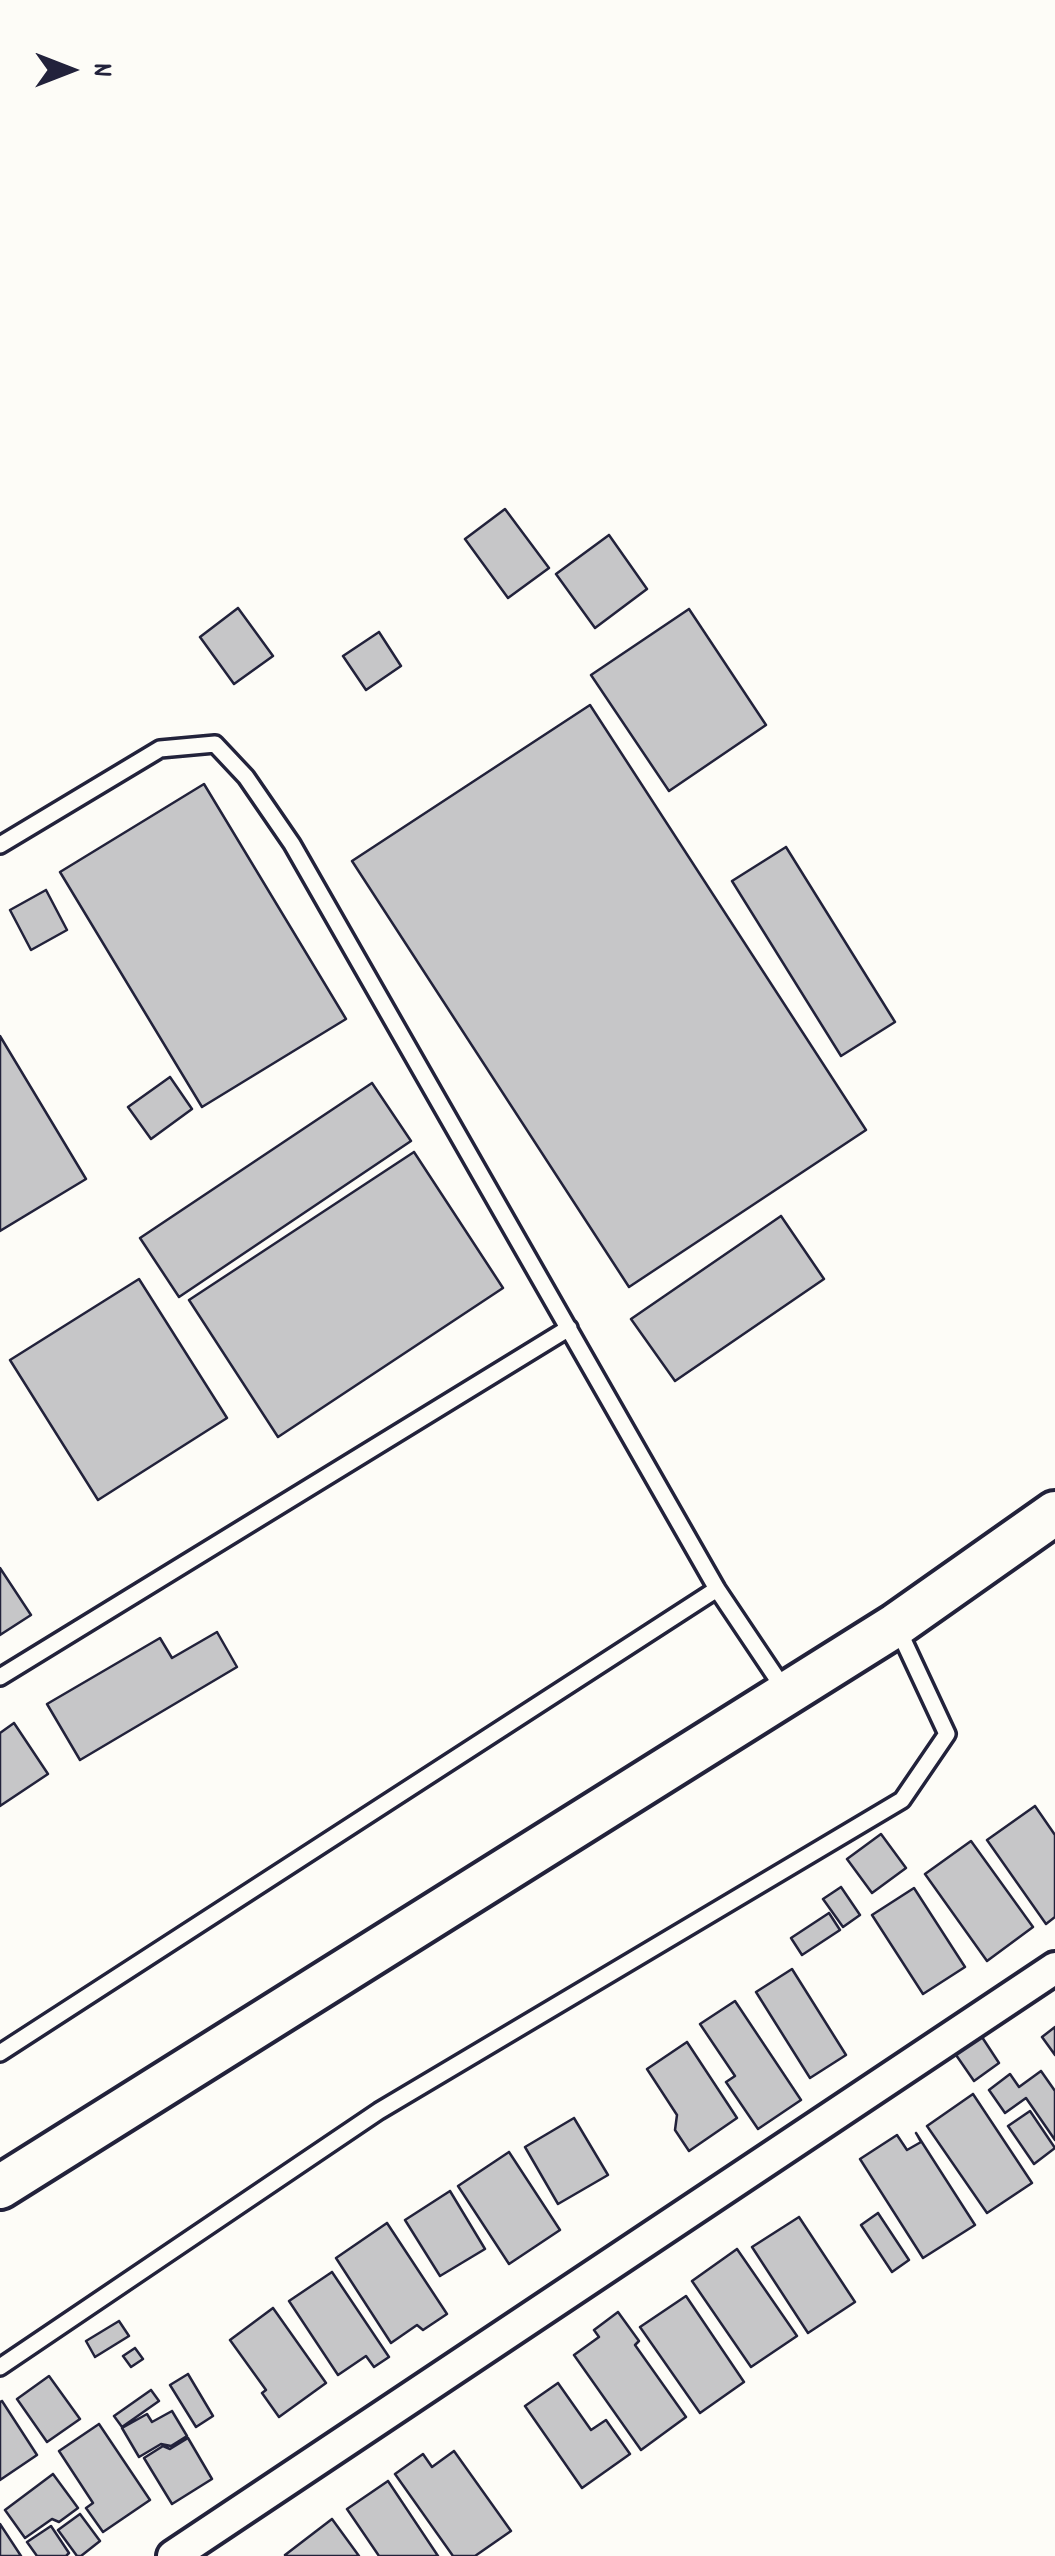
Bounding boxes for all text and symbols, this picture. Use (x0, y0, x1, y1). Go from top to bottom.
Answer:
north arrow (20, 20, 120, 120)
text: N (80, 63, 120, 77)

